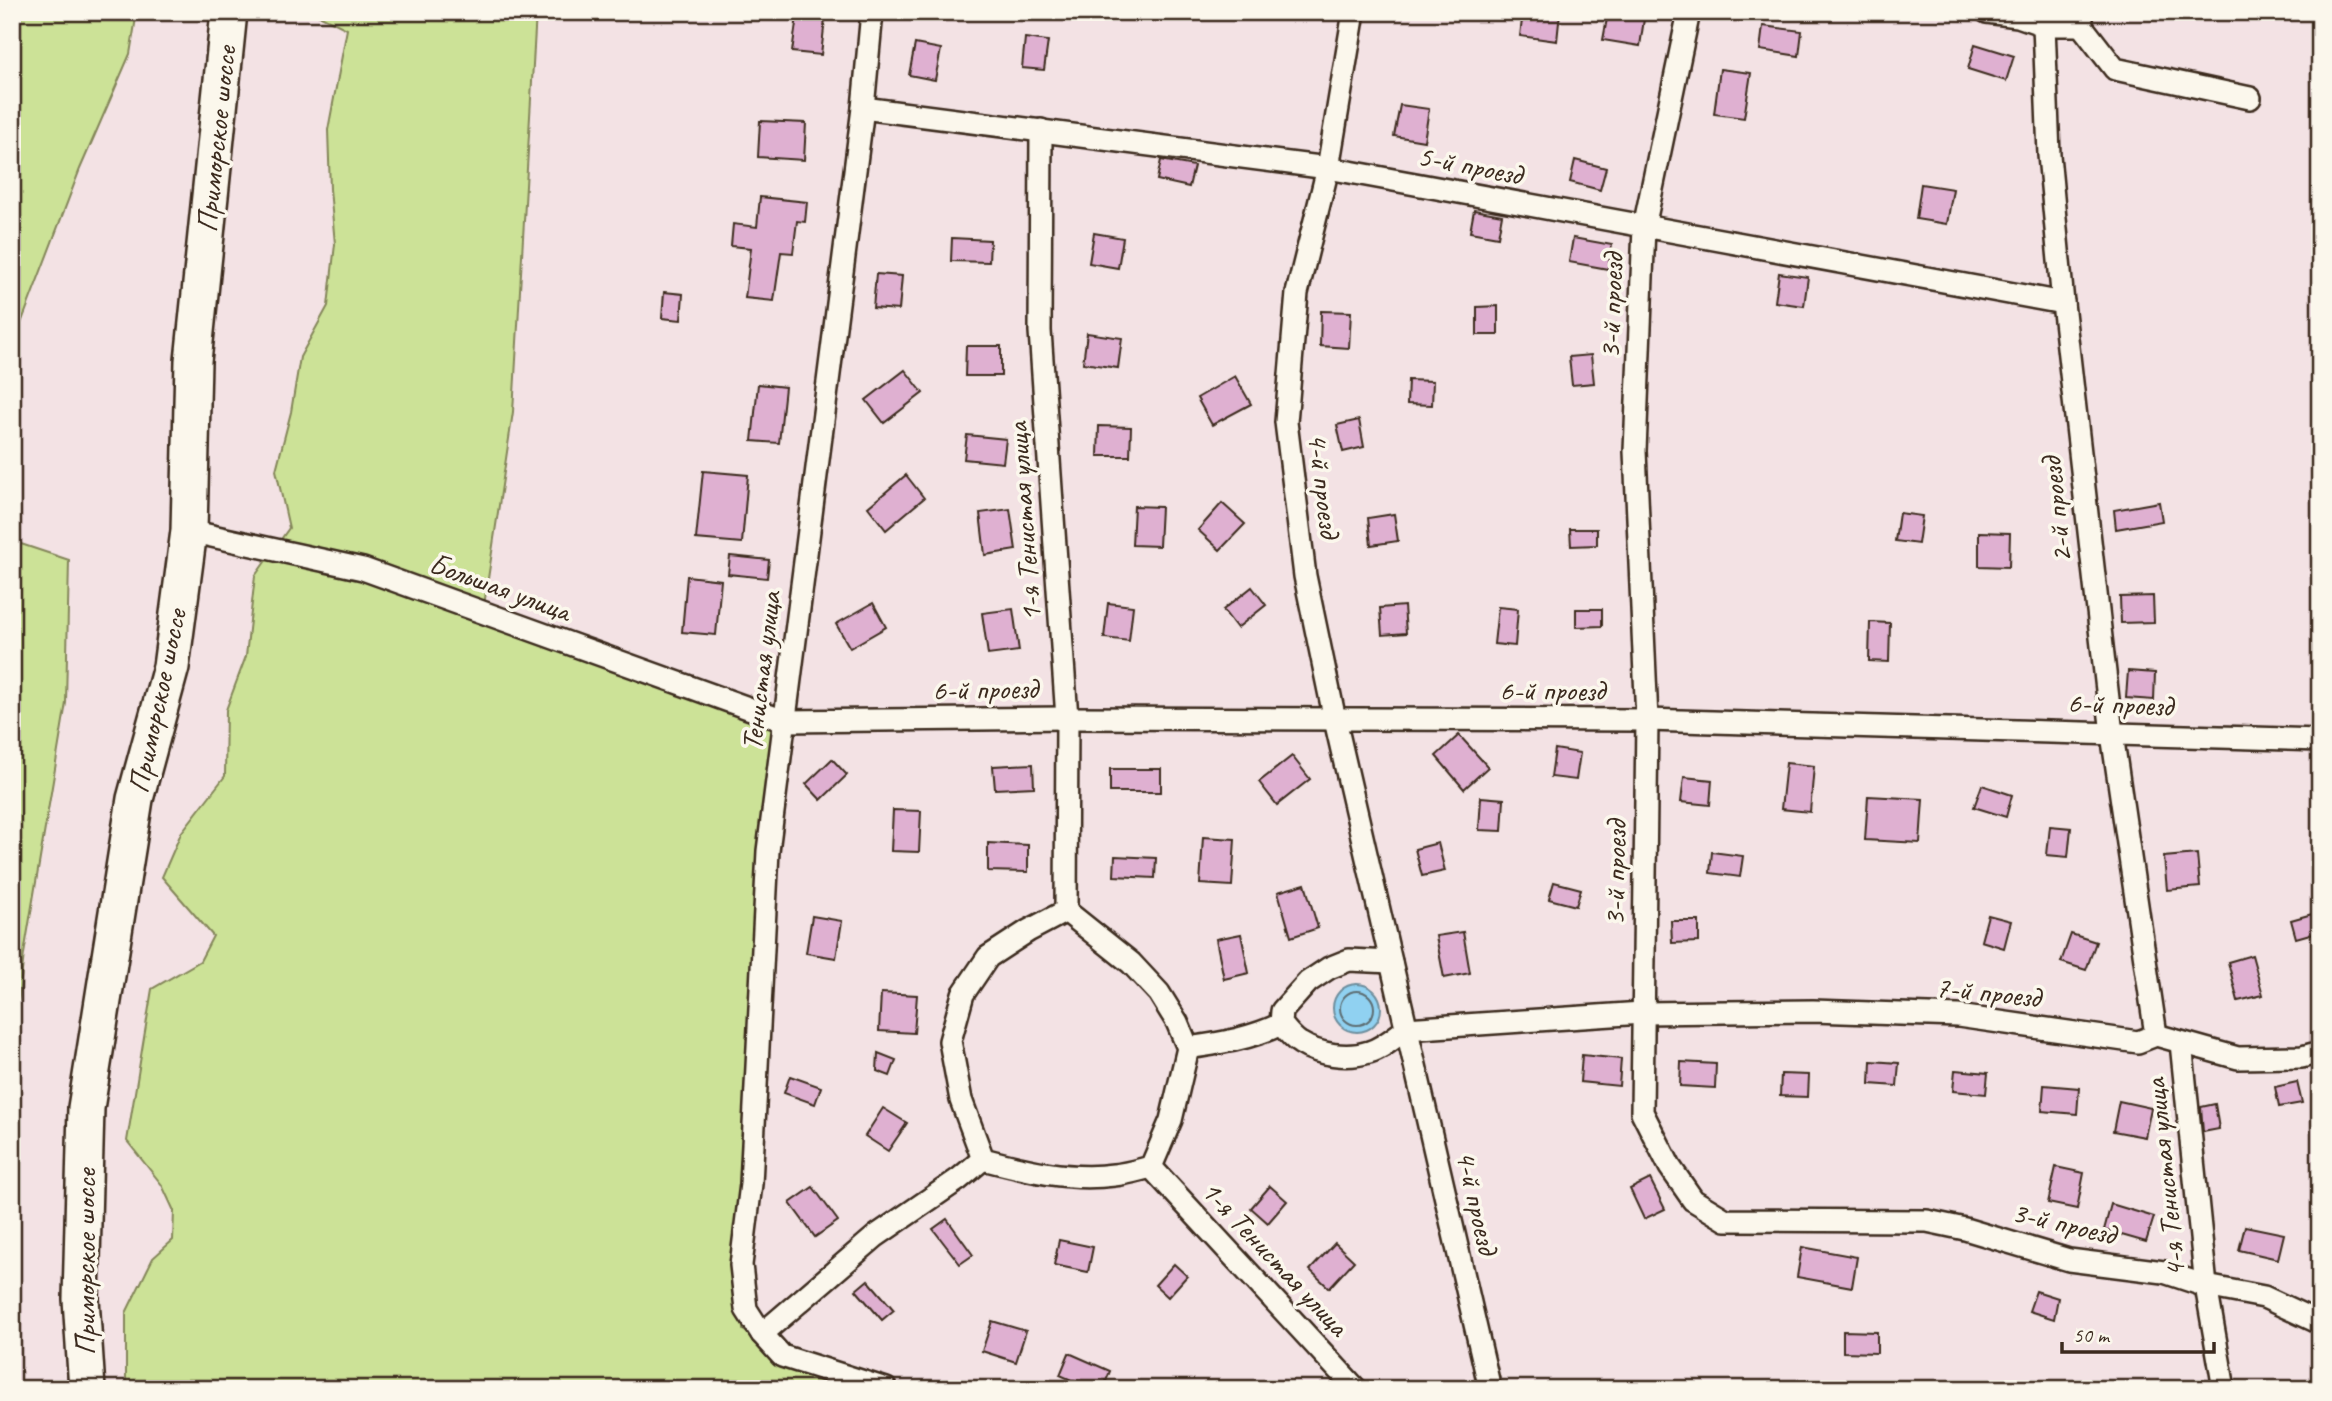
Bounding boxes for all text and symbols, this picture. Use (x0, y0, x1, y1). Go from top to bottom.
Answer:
street label: Приморское шоссе (187, 42, 245, 234)
street label: 5-й проезд (1415, 136, 1528, 194)
street label: 3-й проезд (1590, 250, 1632, 359)
street label: 1-я Тенистая улица (998, 419, 1050, 623)
street label: 4-й проезд (1299, 430, 1350, 542)
street label: 2-й проезд (2031, 453, 2080, 564)
street label: Большая улица (424, 544, 578, 631)
street label: Тенистая улица (732, 588, 790, 753)
street label: Приморское шоссе (119, 604, 195, 796)
street label: 6-й проезд (932, 669, 1040, 709)
street label: 6-й проезд (1499, 671, 1607, 709)
street label: 6-й проезд (2067, 683, 2176, 725)
street label: 3-й проезд (1595, 818, 1635, 926)
street label: 7-й проезд (1934, 968, 2045, 1017)
street label: 4-я Тенистая улица (2135, 1075, 2194, 1279)
street label: 4-й проезд (1447, 1146, 1508, 1260)
street label: Приморское шоссе (66, 1166, 104, 1355)
street label: 1-я Тенистая улица (1193, 1172, 1358, 1345)
street label: 3-й проезд (2008, 1193, 2122, 1254)
scale bar (2062, 1310, 2215, 1354)
text: 50 m (2073, 1322, 2111, 1348)

